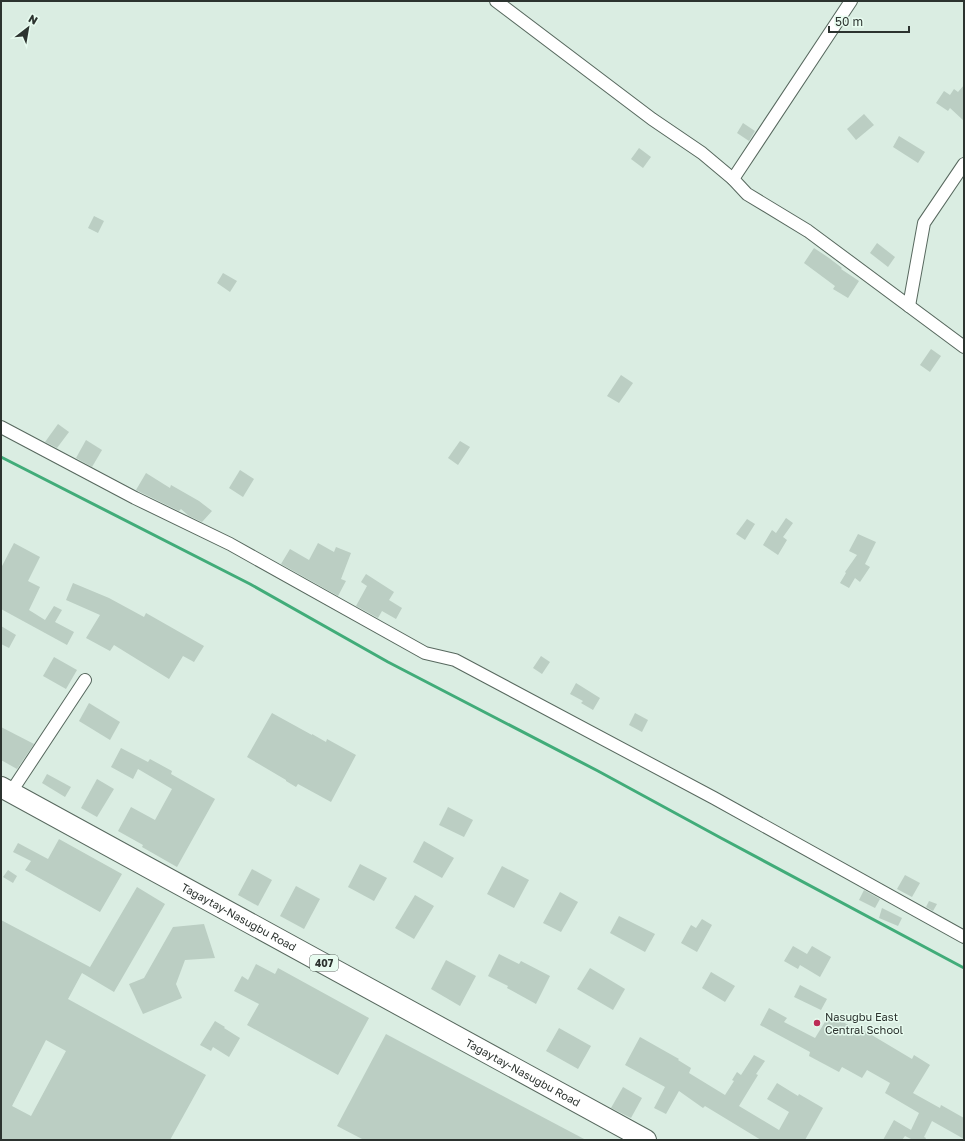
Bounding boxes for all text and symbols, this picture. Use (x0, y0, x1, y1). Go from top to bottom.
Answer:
north arrow (8, 8, 48, 48)
scale bar (829, 8, 909, 34)
text: N (26, 11, 40, 27)
text: 50 m (835, 14, 863, 29)
street label: Tagaytay-Nasugbu Road (179, 880, 299, 953)
road number: 407 (310, 955, 338, 971)
place label: Nasugbu East Central School (825, 1010, 904, 1036)
marker: Nasugbu East Central School (812, 1018, 822, 1028)
street label: Tagaytay-Nasugbu Road (464, 1036, 583, 1109)

